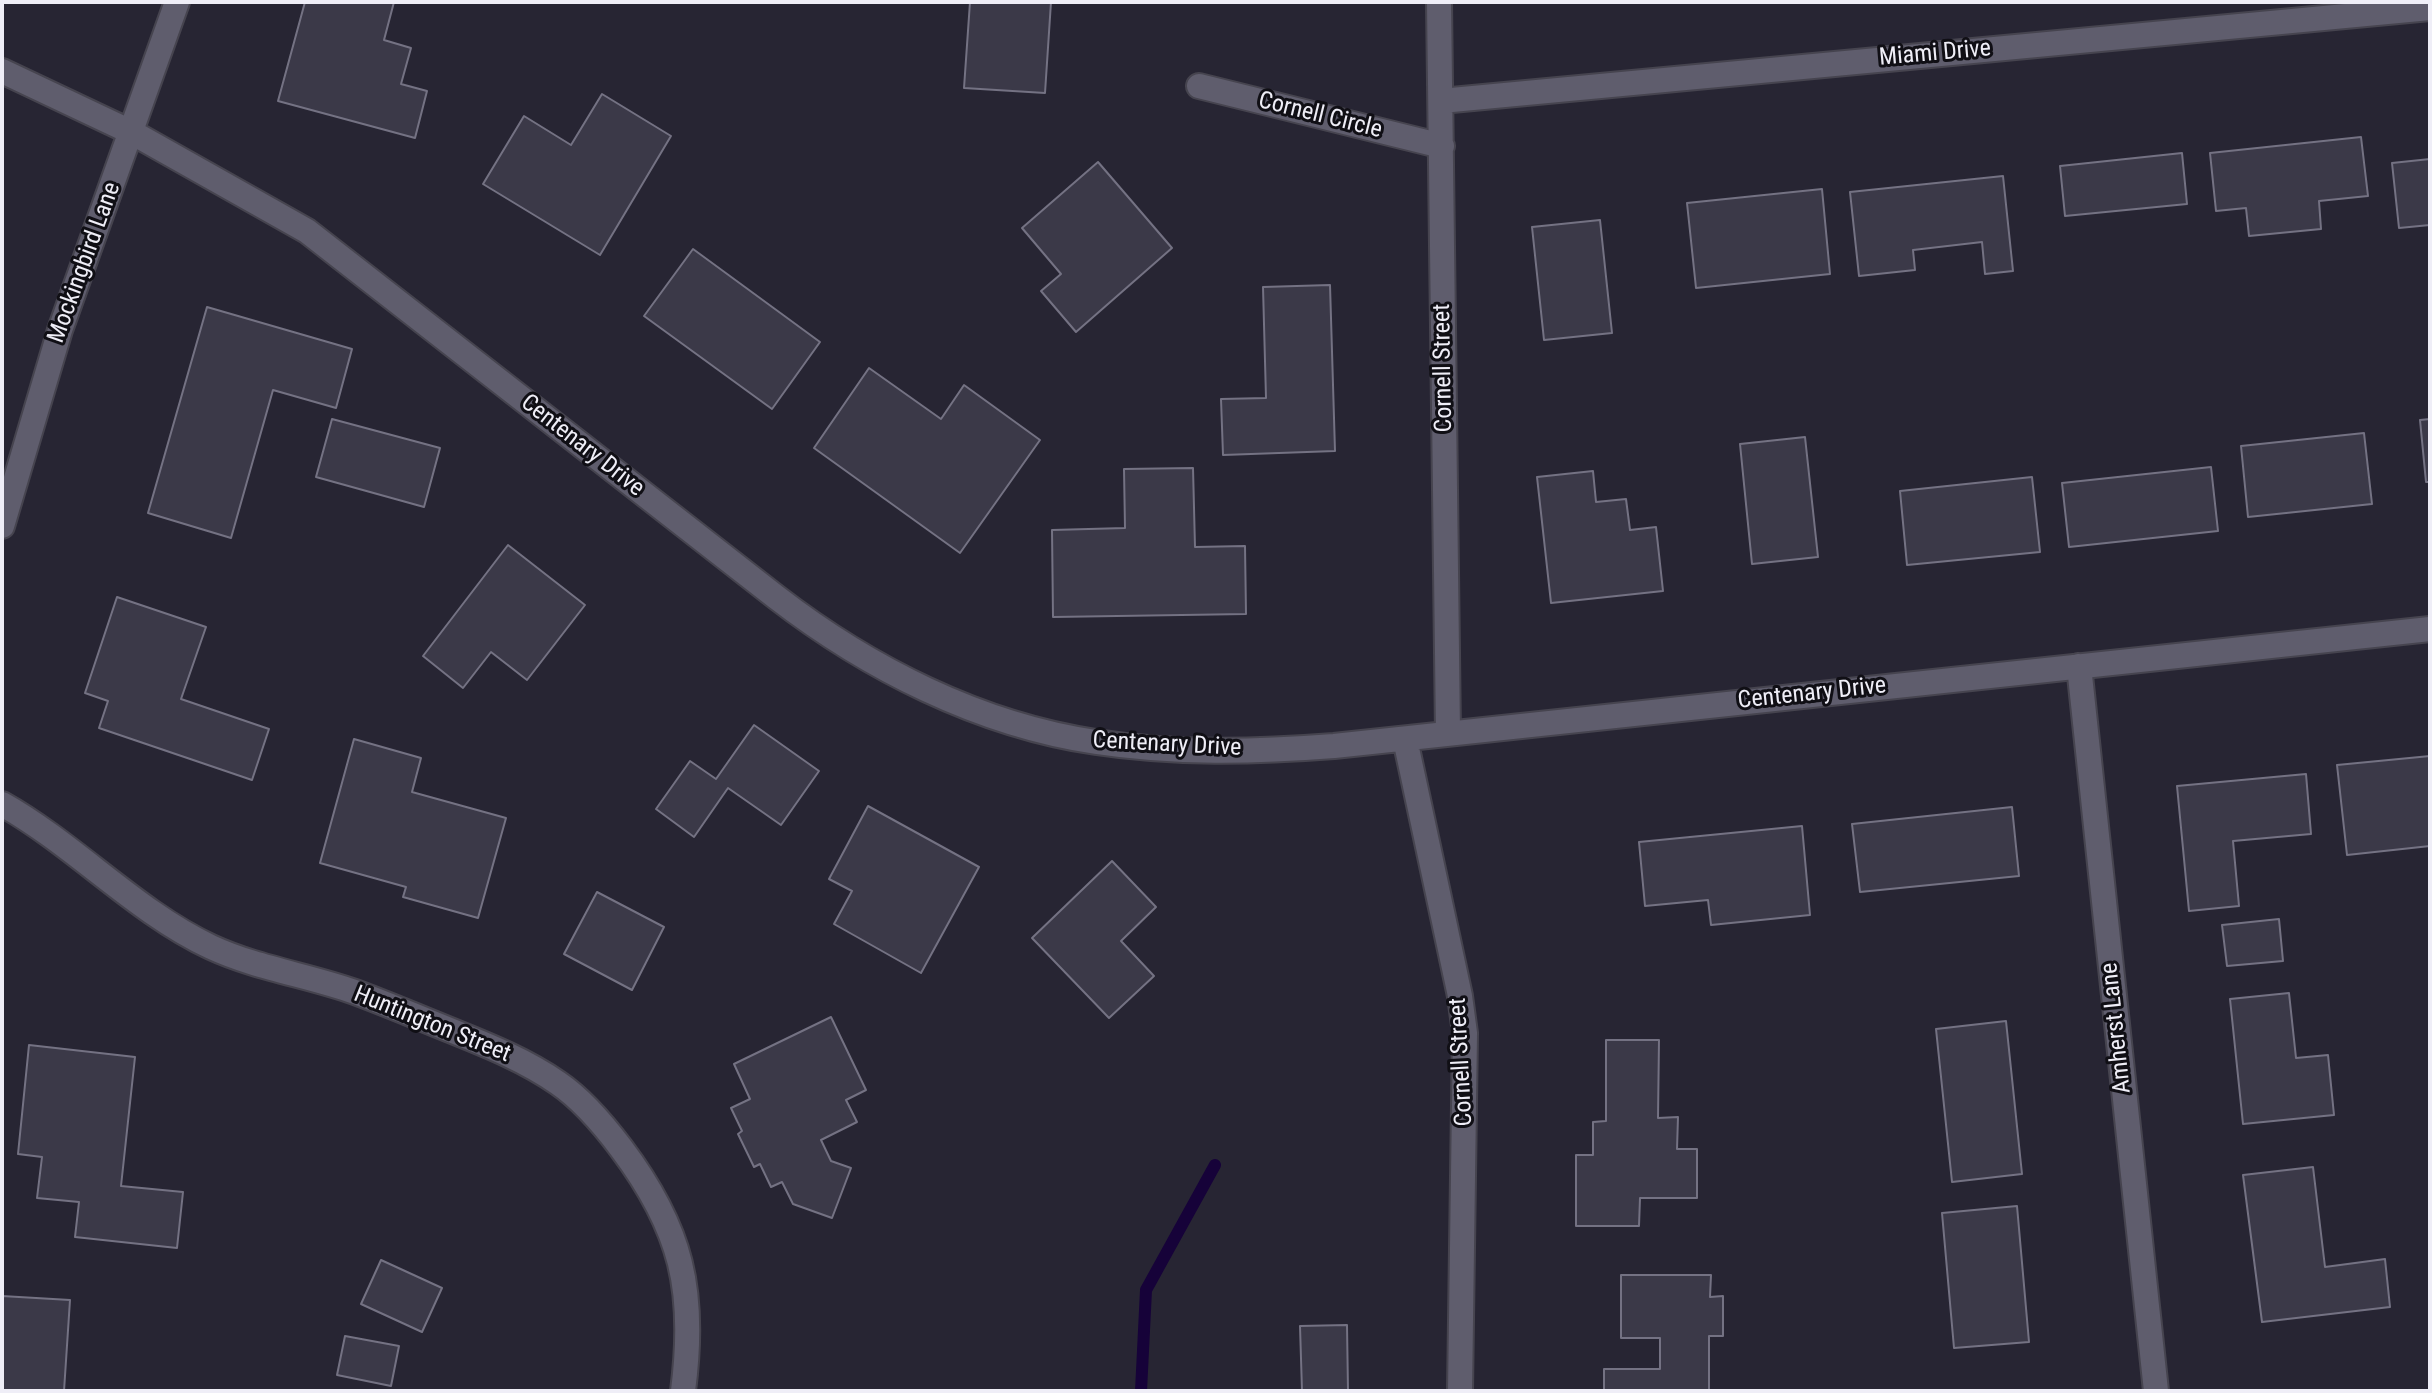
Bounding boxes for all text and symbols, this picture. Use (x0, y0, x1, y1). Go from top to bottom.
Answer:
street label: Miami Drive (1878, 35, 1992, 73)
street label: Cornell Circle (1255, 87, 1385, 145)
street label: Mockingbird Lane (43, 179, 127, 347)
street label: Cornell Street (1428, 303, 1460, 433)
street label: Centenary Drive (514, 389, 650, 503)
street label: Centenary Drive (1736, 672, 1888, 716)
street label: Centenary Drive (1092, 727, 1242, 763)
street label: Amherst Lane (2096, 961, 2138, 1095)
street label: Huntington Street (349, 980, 515, 1070)
street label: Cornell Street (1444, 997, 1480, 1127)

